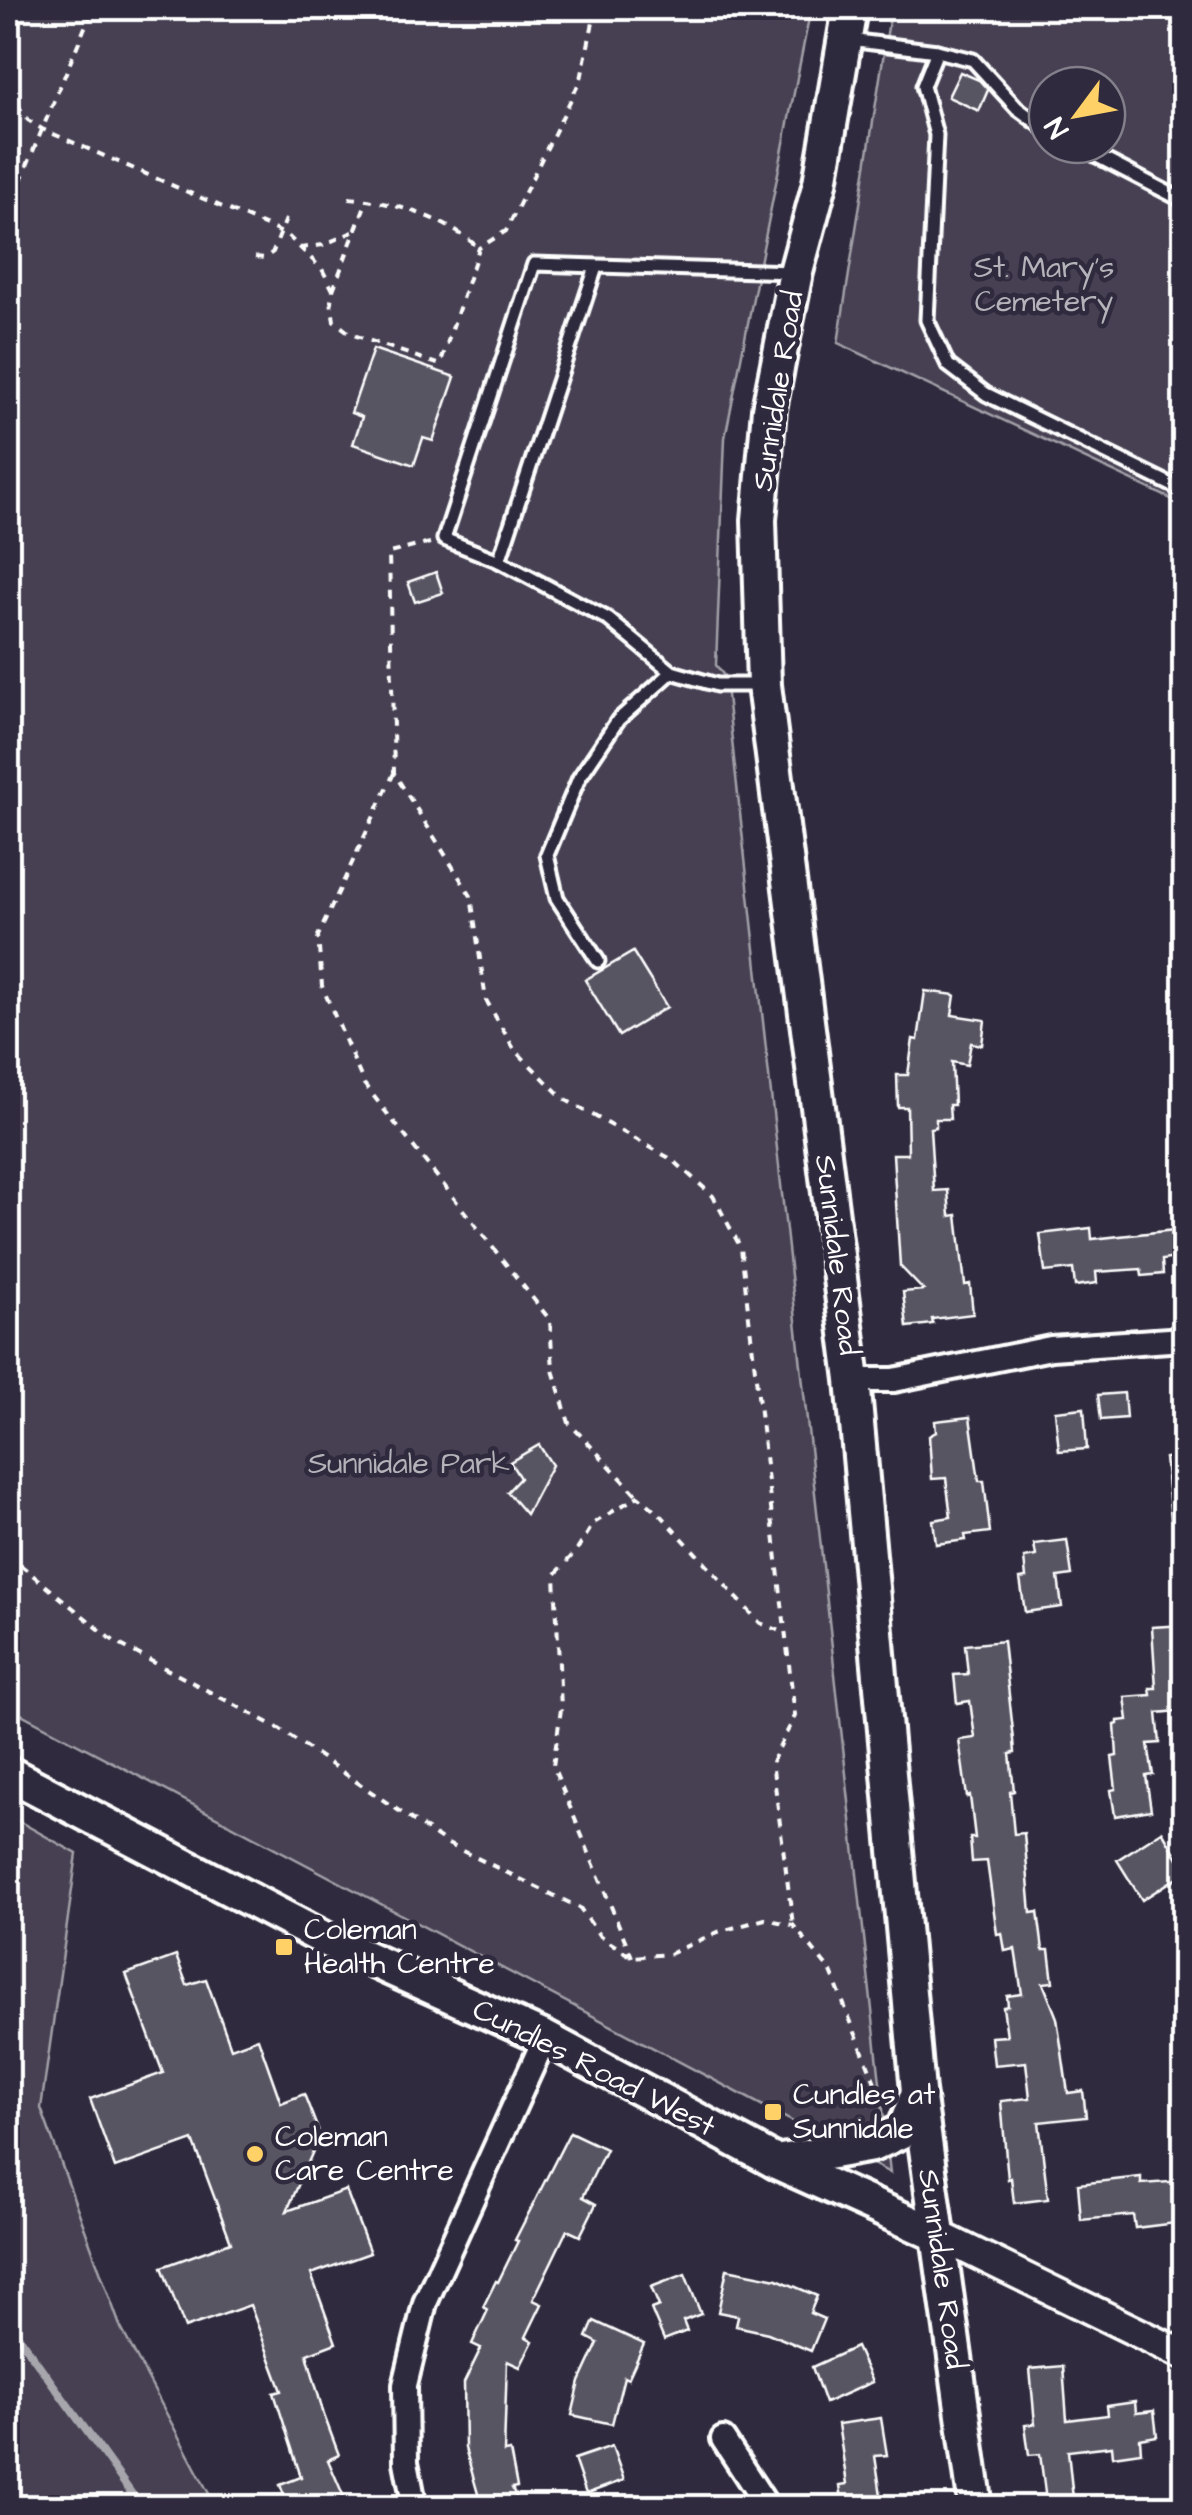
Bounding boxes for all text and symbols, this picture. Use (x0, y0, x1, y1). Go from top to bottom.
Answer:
north arrow (1027, 65, 1127, 165)
text: N (1036, 109, 1078, 145)
park label: St. Mary's Cemetery (974, 247, 1114, 324)
street label: Sunnidale Road (741, 288, 815, 494)
street label: Sunnidale Road (804, 1152, 870, 1358)
park label: Sunnidale Park (308, 1443, 510, 1485)
place label: Coleman Health Centre (304, 1909, 495, 1985)
marker: Coleman Health Centre (273, 1936, 295, 1958)
street label: Cundles Road West (465, 1989, 723, 2147)
place label: Cundles at Sunnidale (793, 2074, 935, 2150)
marker: Cundles at Sunnidale (762, 2101, 784, 2123)
place label: Coleman Care Centre (275, 2116, 454, 2192)
marker: Coleman Care Centre (244, 2143, 266, 2165)
street label: Sunnidale Road (907, 2166, 977, 2372)

